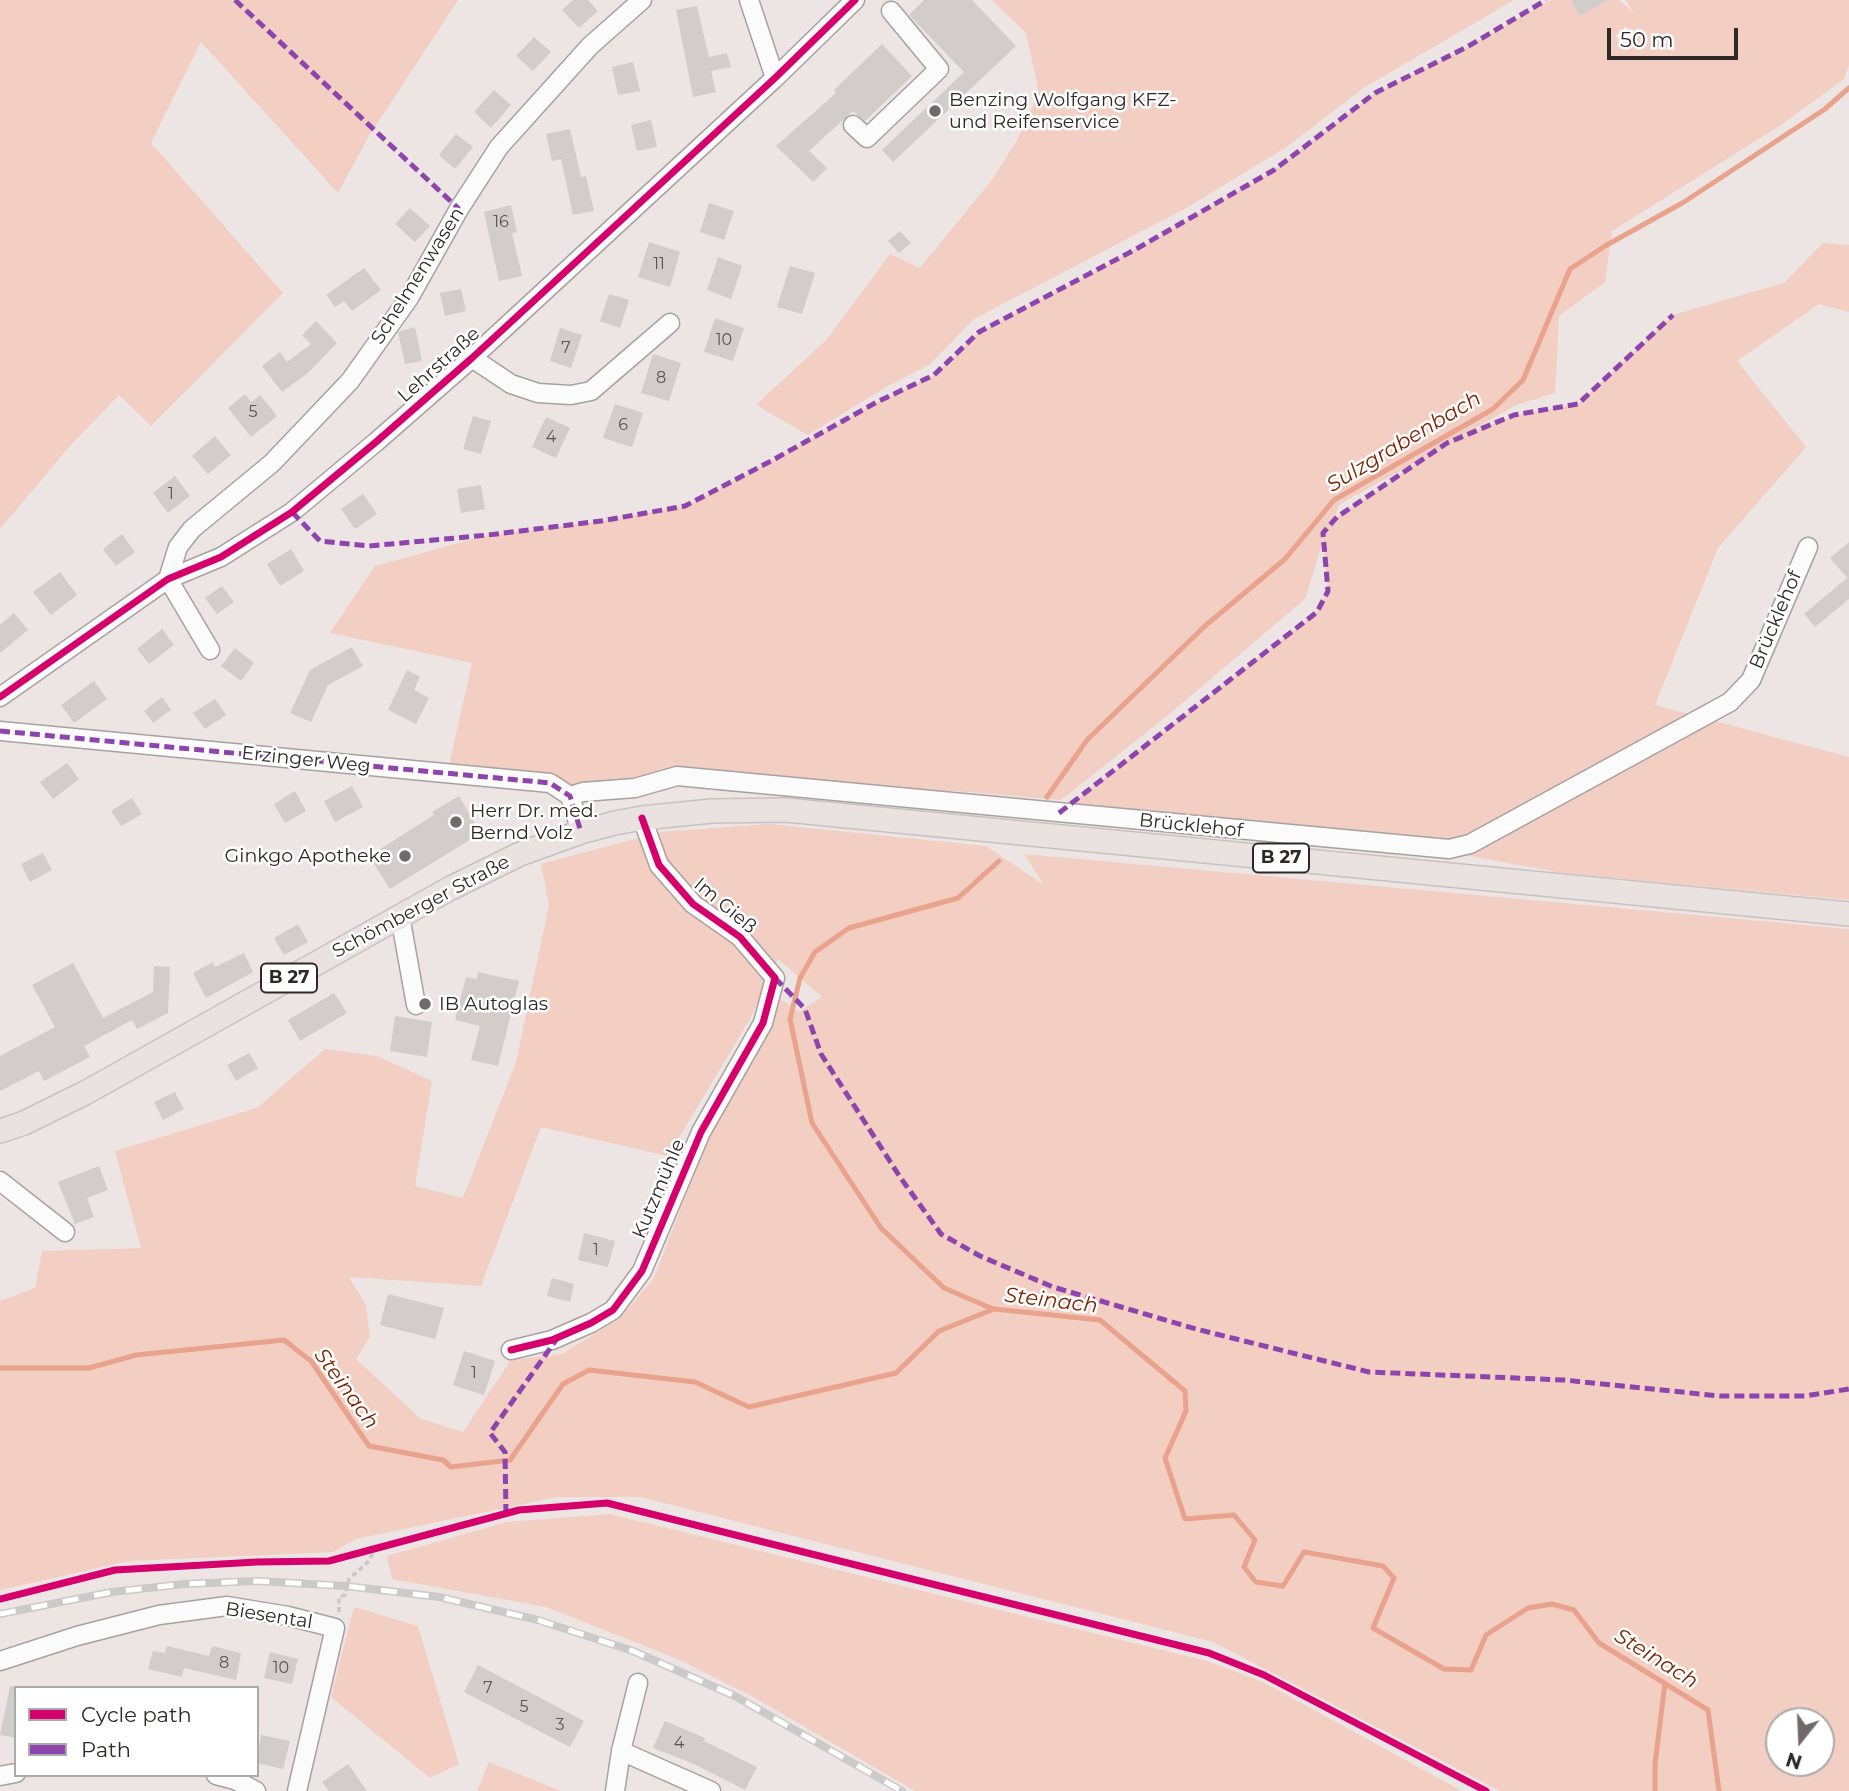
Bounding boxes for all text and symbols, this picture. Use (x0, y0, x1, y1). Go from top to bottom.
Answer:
scale bar (1611, 14, 1742, 58)
text: 50 m (1620, 27, 1674, 52)
place label: Benzing Wolfgang KFZ- und Reifenservice (949, 89, 1177, 133)
marker: Benzing Wolfgang KFZ- und Reifenservice (927, 103, 943, 119)
street label: Schelmenwasen (367, 203, 469, 349)
house number: 16 (493, 212, 509, 232)
house number: 11 (653, 254, 665, 274)
street label: Lehrstraße (393, 322, 485, 408)
house number: 10 (716, 330, 732, 350)
house number: 7 (561, 338, 571, 358)
house number: 8 (656, 368, 666, 388)
water label: Sulzgrabenbach (1322, 386, 1486, 498)
house number: 5 (248, 402, 258, 422)
house number: 6 (618, 415, 628, 435)
house number: 4 (546, 427, 556, 447)
house number: 1 (168, 484, 174, 504)
street label: Brücklehof (1745, 567, 1807, 673)
street label: Erzinger Weg (240, 742, 372, 778)
place label: Herr Dr. med. Bernd Volz (470, 800, 598, 844)
street label: Brücklehof (1138, 809, 1244, 843)
marker: Herr Dr. med. Bernd Volz (448, 814, 464, 830)
road number: B 27 (1253, 844, 1309, 872)
place label: Ginkgo Apotheke (225, 845, 391, 867)
marker: Ginkgo Apotheke (397, 848, 413, 864)
street label: Schömberger Straße (328, 851, 514, 963)
street label: Im Gieß (689, 873, 761, 939)
road number: B 27 (261, 964, 317, 993)
place label: IB Autoglas (439, 993, 548, 1015)
marker: IB Autoglas (417, 996, 433, 1012)
street label: Kutzmühle (628, 1136, 690, 1242)
house number: 1 (593, 1240, 599, 1260)
water label: Steinach (1003, 1283, 1099, 1319)
water label: Steinach (308, 1344, 384, 1434)
house number: 1 (471, 1363, 477, 1383)
street label: Biesental (224, 1598, 314, 1634)
water label: Steinach (1610, 1623, 1702, 1695)
house number: 8 (219, 1653, 229, 1673)
house number: 10 (273, 1658, 289, 1678)
house number: 7 (483, 1678, 493, 1698)
legend (14, 1686, 259, 1777)
house number: 5 (519, 1697, 529, 1717)
text: Cycle path (81, 1702, 192, 1727)
north arrow (1765, 1707, 1835, 1777)
house number: 3 (555, 1715, 565, 1735)
house number: 4 (674, 1733, 684, 1753)
text: Path (81, 1737, 131, 1762)
text: N (1783, 1747, 1805, 1774)

